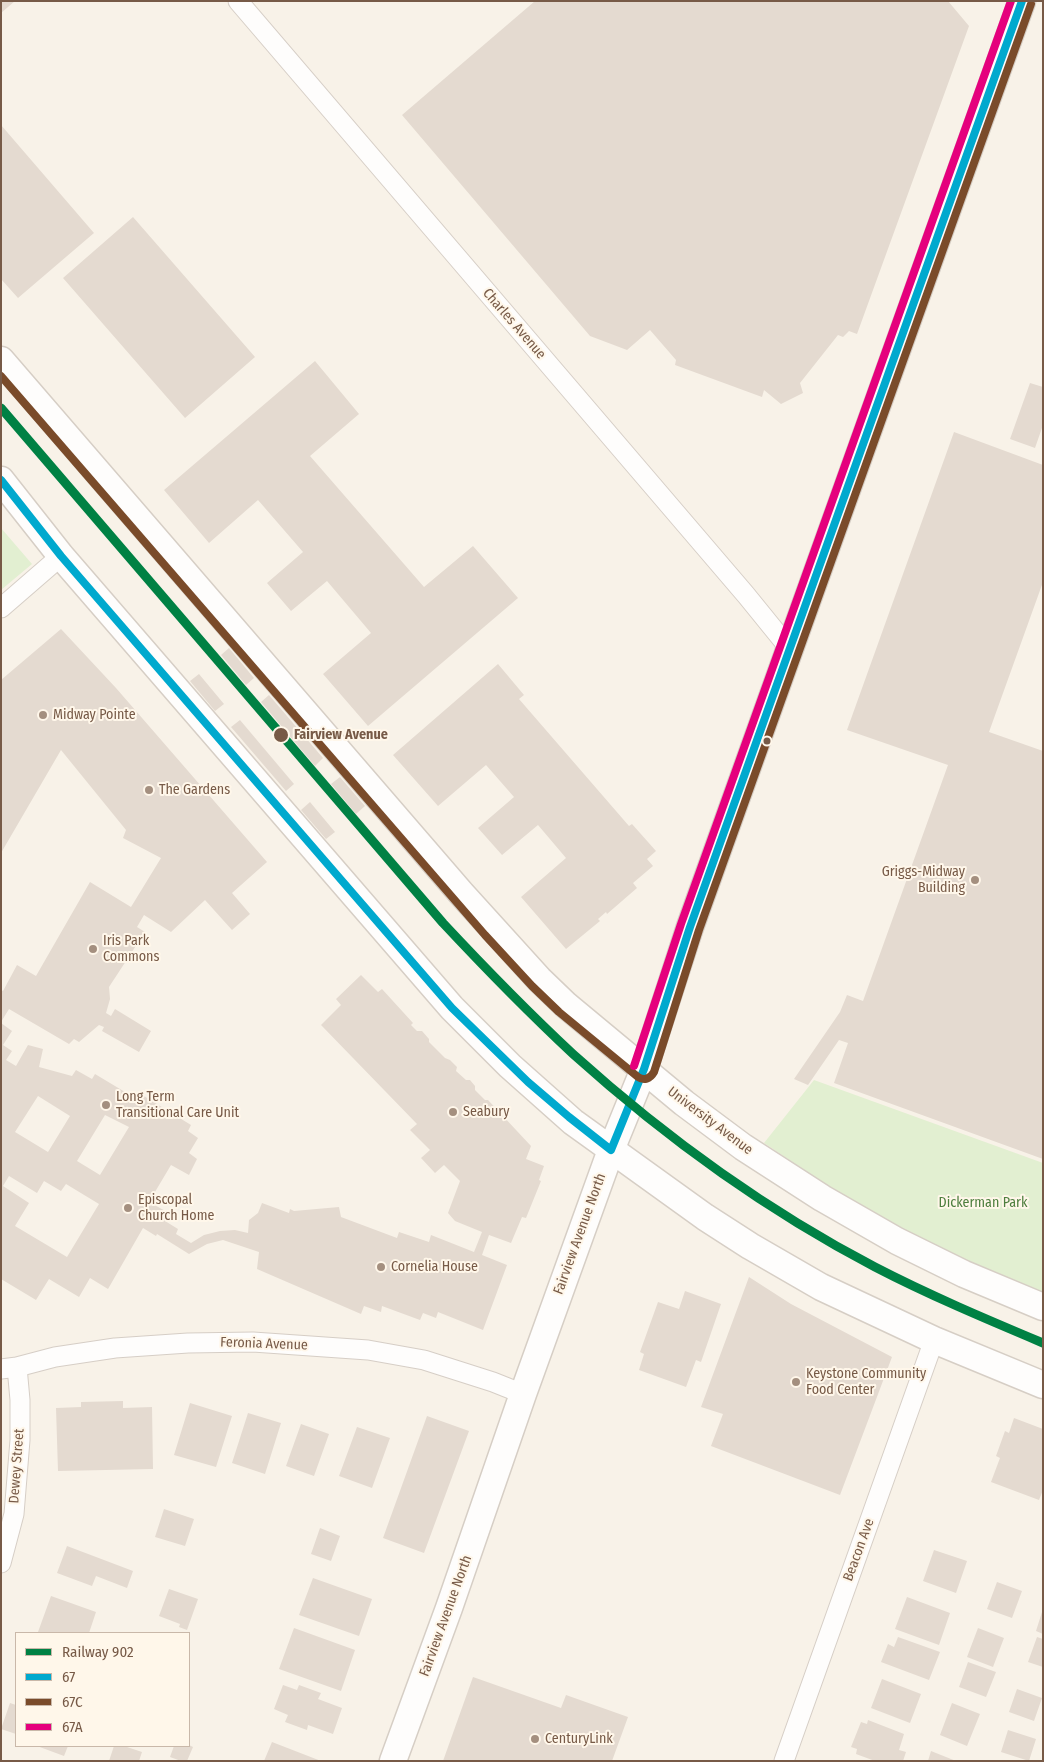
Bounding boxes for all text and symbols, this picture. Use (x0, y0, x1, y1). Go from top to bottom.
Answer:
street label: Charles Avenue (479, 285, 549, 363)
place label: Midway Pointe (53, 707, 136, 723)
marker: Midway Pointe (37, 709, 49, 721)
marker: Fairview Avenue (272, 726, 290, 744)
place label: Fairview Avenue (294, 727, 388, 743)
unlabelled marker (762, 736, 772, 746)
place label: The Gardens (159, 782, 230, 798)
marker: The Gardens (143, 784, 155, 796)
place label: Griggs-Midway Building (882, 864, 965, 896)
marker: Griggs-Midway Building (969, 874, 981, 886)
place label: Iris Park Commons (103, 933, 159, 966)
marker: Iris Park Commons (87, 943, 99, 955)
street label: University Avenue (664, 1083, 756, 1159)
place label: Long Term Transitional Care Unit (116, 1089, 239, 1122)
marker: Long Term Transitional Care Unit (100, 1099, 112, 1111)
place label: Seabury (463, 1104, 509, 1120)
marker: Seabury (447, 1106, 459, 1118)
street label: Fairview Avenue North (550, 1171, 610, 1297)
place label: Episcopal Church Home (138, 1192, 214, 1224)
park label: Dickerman Park (938, 1195, 1028, 1211)
marker: Episcopal Church Home (122, 1202, 134, 1214)
place label: Cornelia House (391, 1259, 478, 1275)
marker: Cornelia House (375, 1261, 387, 1273)
street label: Feronia Avenue (220, 1334, 308, 1354)
place label: Keystone Community Food Center (806, 1366, 926, 1398)
marker: Keystone Community Food Center (790, 1376, 802, 1388)
street label: Dewey Street (6, 1428, 28, 1504)
street label: Beacon Ave (840, 1516, 878, 1584)
street label: Fairview Avenue North (416, 1553, 476, 1679)
legend (15, 1632, 190, 1747)
text: Railway 902 (62, 1643, 134, 1661)
text: 67 (62, 1668, 75, 1686)
text: 67C (62, 1693, 83, 1711)
text: 67A (62, 1718, 83, 1736)
place label: CenturyLink (545, 1731, 613, 1747)
marker: CenturyLink (529, 1733, 541, 1745)

